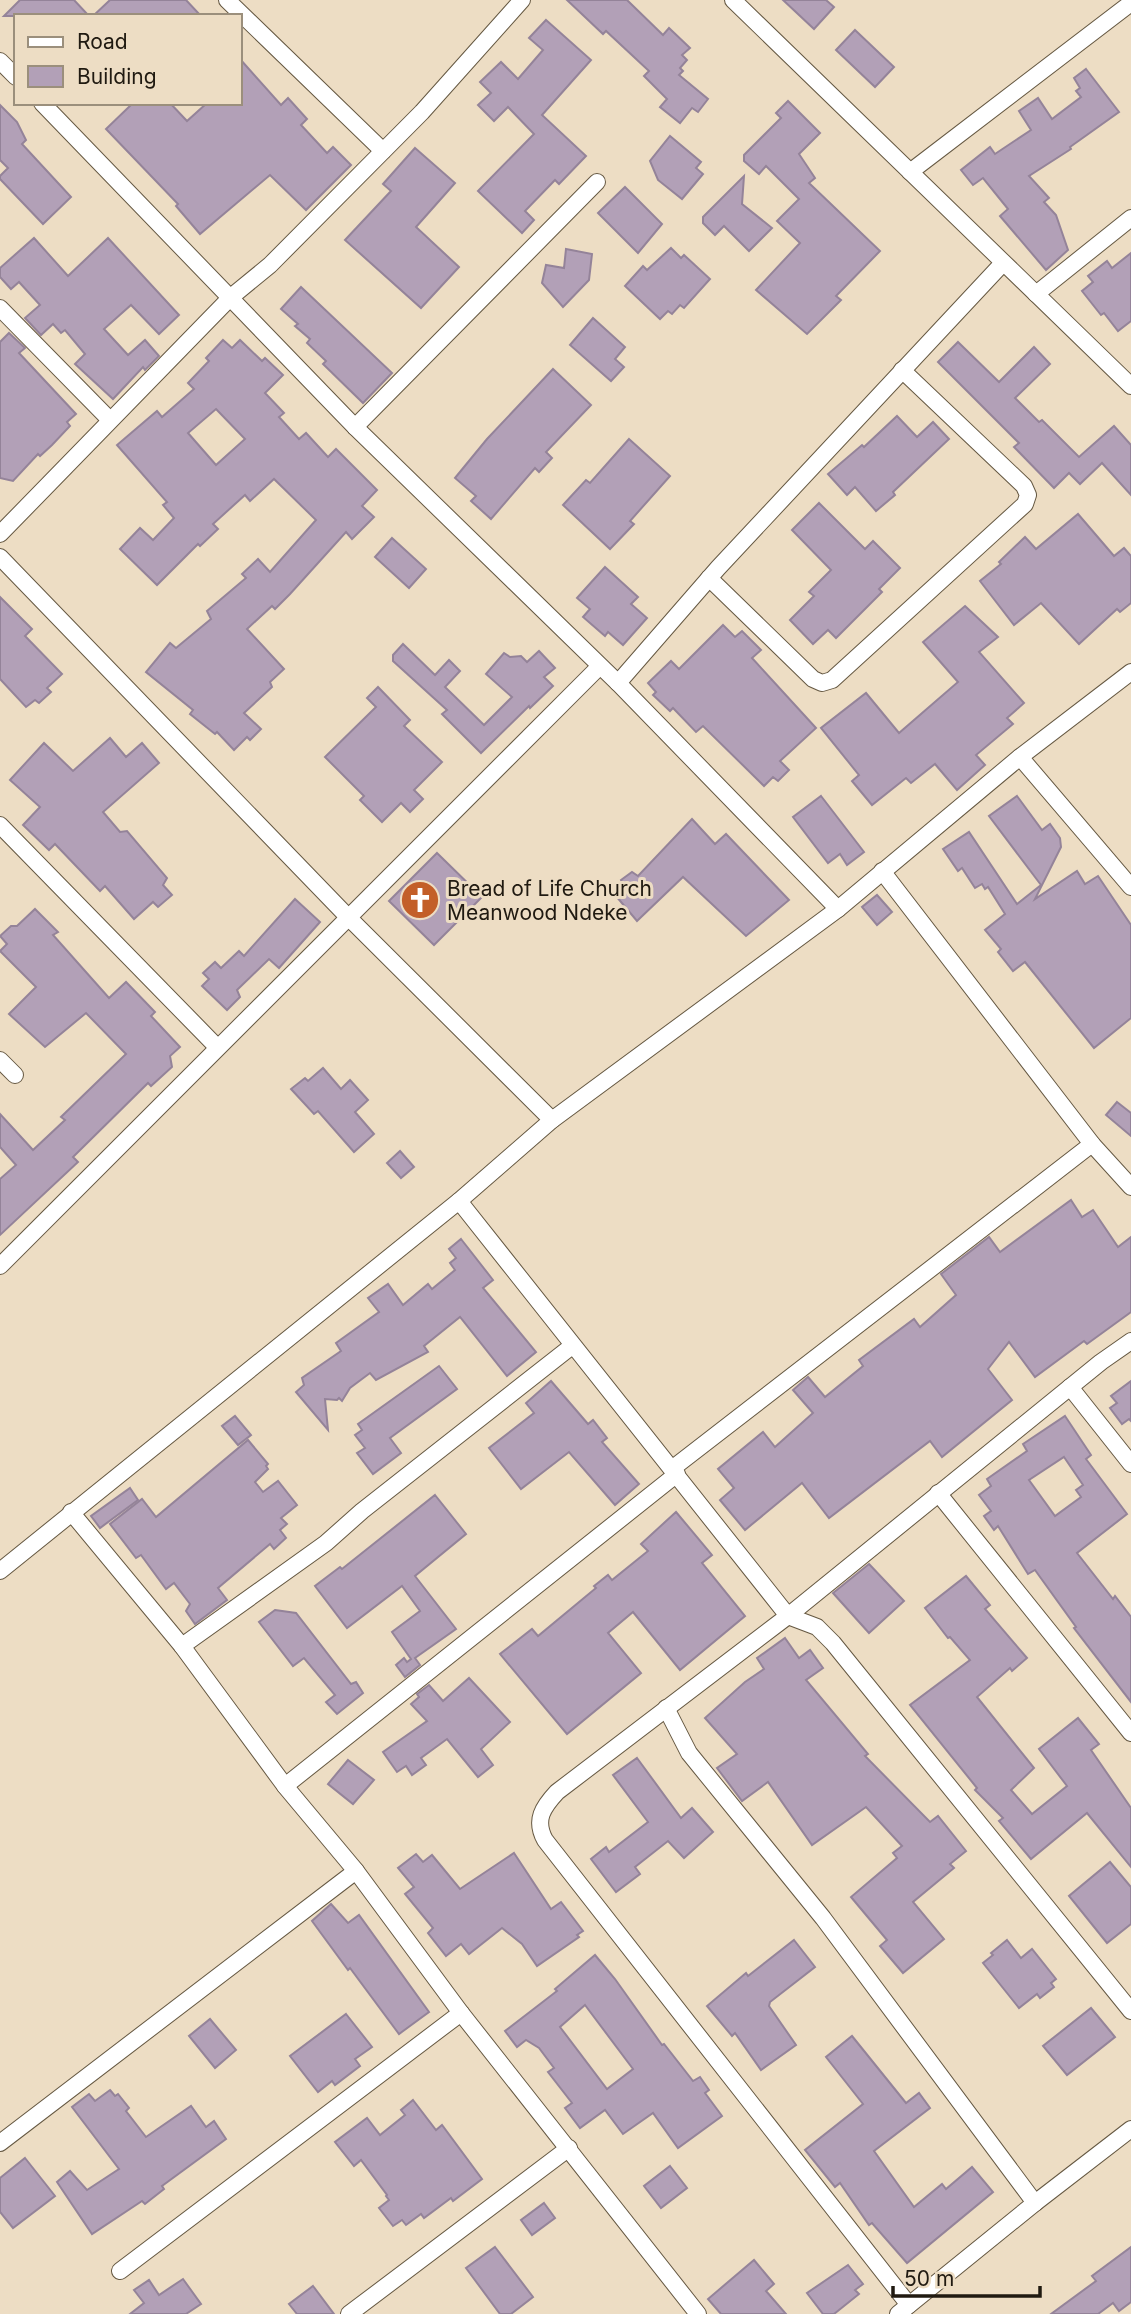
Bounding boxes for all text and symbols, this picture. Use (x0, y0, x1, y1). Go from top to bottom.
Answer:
legend (14, 14, 242, 105)
text: Road (77, 29, 128, 54)
text: Building (77, 64, 157, 89)
place label: Bread of Life Church Meanwood Ndeke (447, 876, 652, 925)
church icon: Bread of Life Church Meanwood Ndeke (399, 879, 441, 921)
scale bar (893, 2254, 1040, 2298)
text: 50 m (904, 2266, 954, 2291)

